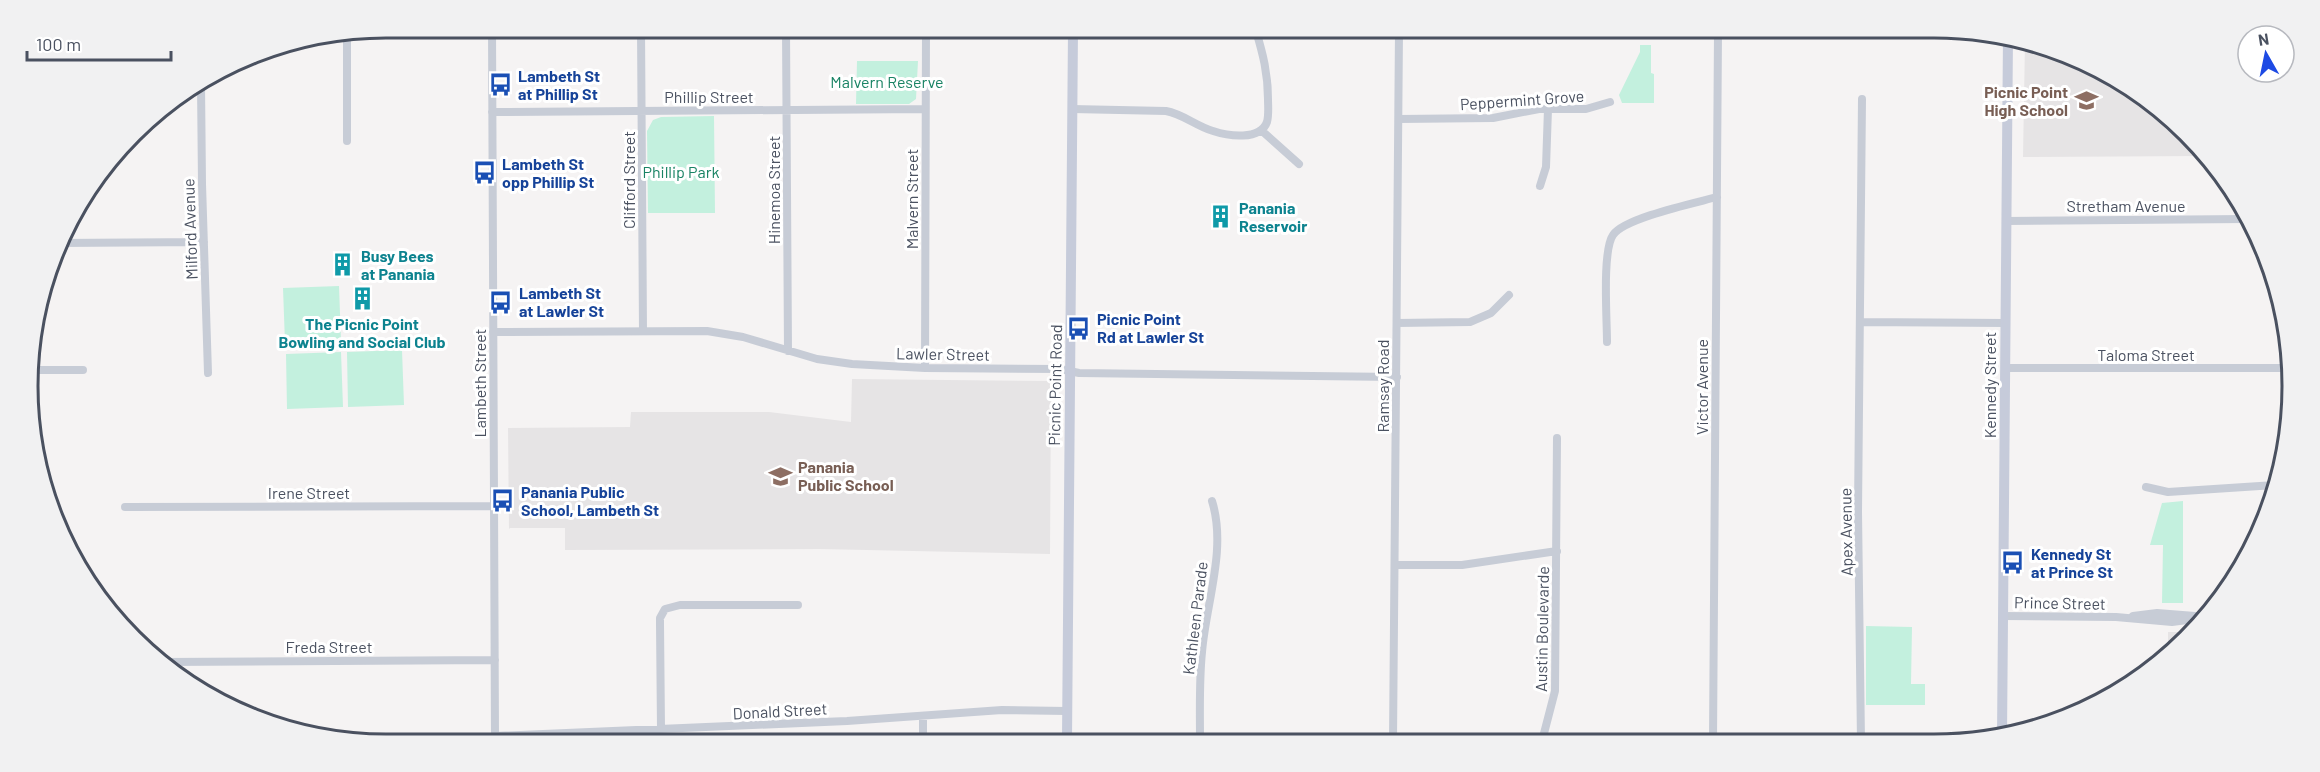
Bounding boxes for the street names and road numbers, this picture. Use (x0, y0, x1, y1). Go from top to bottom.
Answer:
street label: Peppermint Grove (1459, 86, 1585, 113)
street label: Phillip Street (664, 87, 754, 106)
street label: Clifford Street (619, 131, 638, 229)
street label: Hinemoa Street (764, 136, 783, 244)
street label: Malvern Street (902, 149, 921, 249)
street label: Milford Avenue (178, 178, 201, 280)
street label: Stretham Avenue (2066, 196, 2186, 215)
street label: Picnic Point Road (1044, 324, 1065, 446)
street label: Lambeth Street (470, 329, 489, 437)
street label: Kennedy Street (1980, 332, 1999, 438)
street label: Victor Avenue (1692, 339, 1711, 435)
street label: Ramsay Road (1373, 340, 1392, 432)
street label: Lawler Street (896, 343, 990, 364)
street label: Taloma Street (2097, 345, 2195, 364)
street label: Irene Street (268, 483, 350, 502)
street label: Apex Avenue (1835, 488, 1856, 576)
street label: Kathleen Parade (1178, 560, 1211, 676)
street label: Austin Boulevarde (1531, 566, 1552, 692)
street label: Prince Street (2014, 592, 2106, 613)
street label: Freda Street (286, 637, 372, 656)
street label: Donald Street (732, 699, 828, 722)

